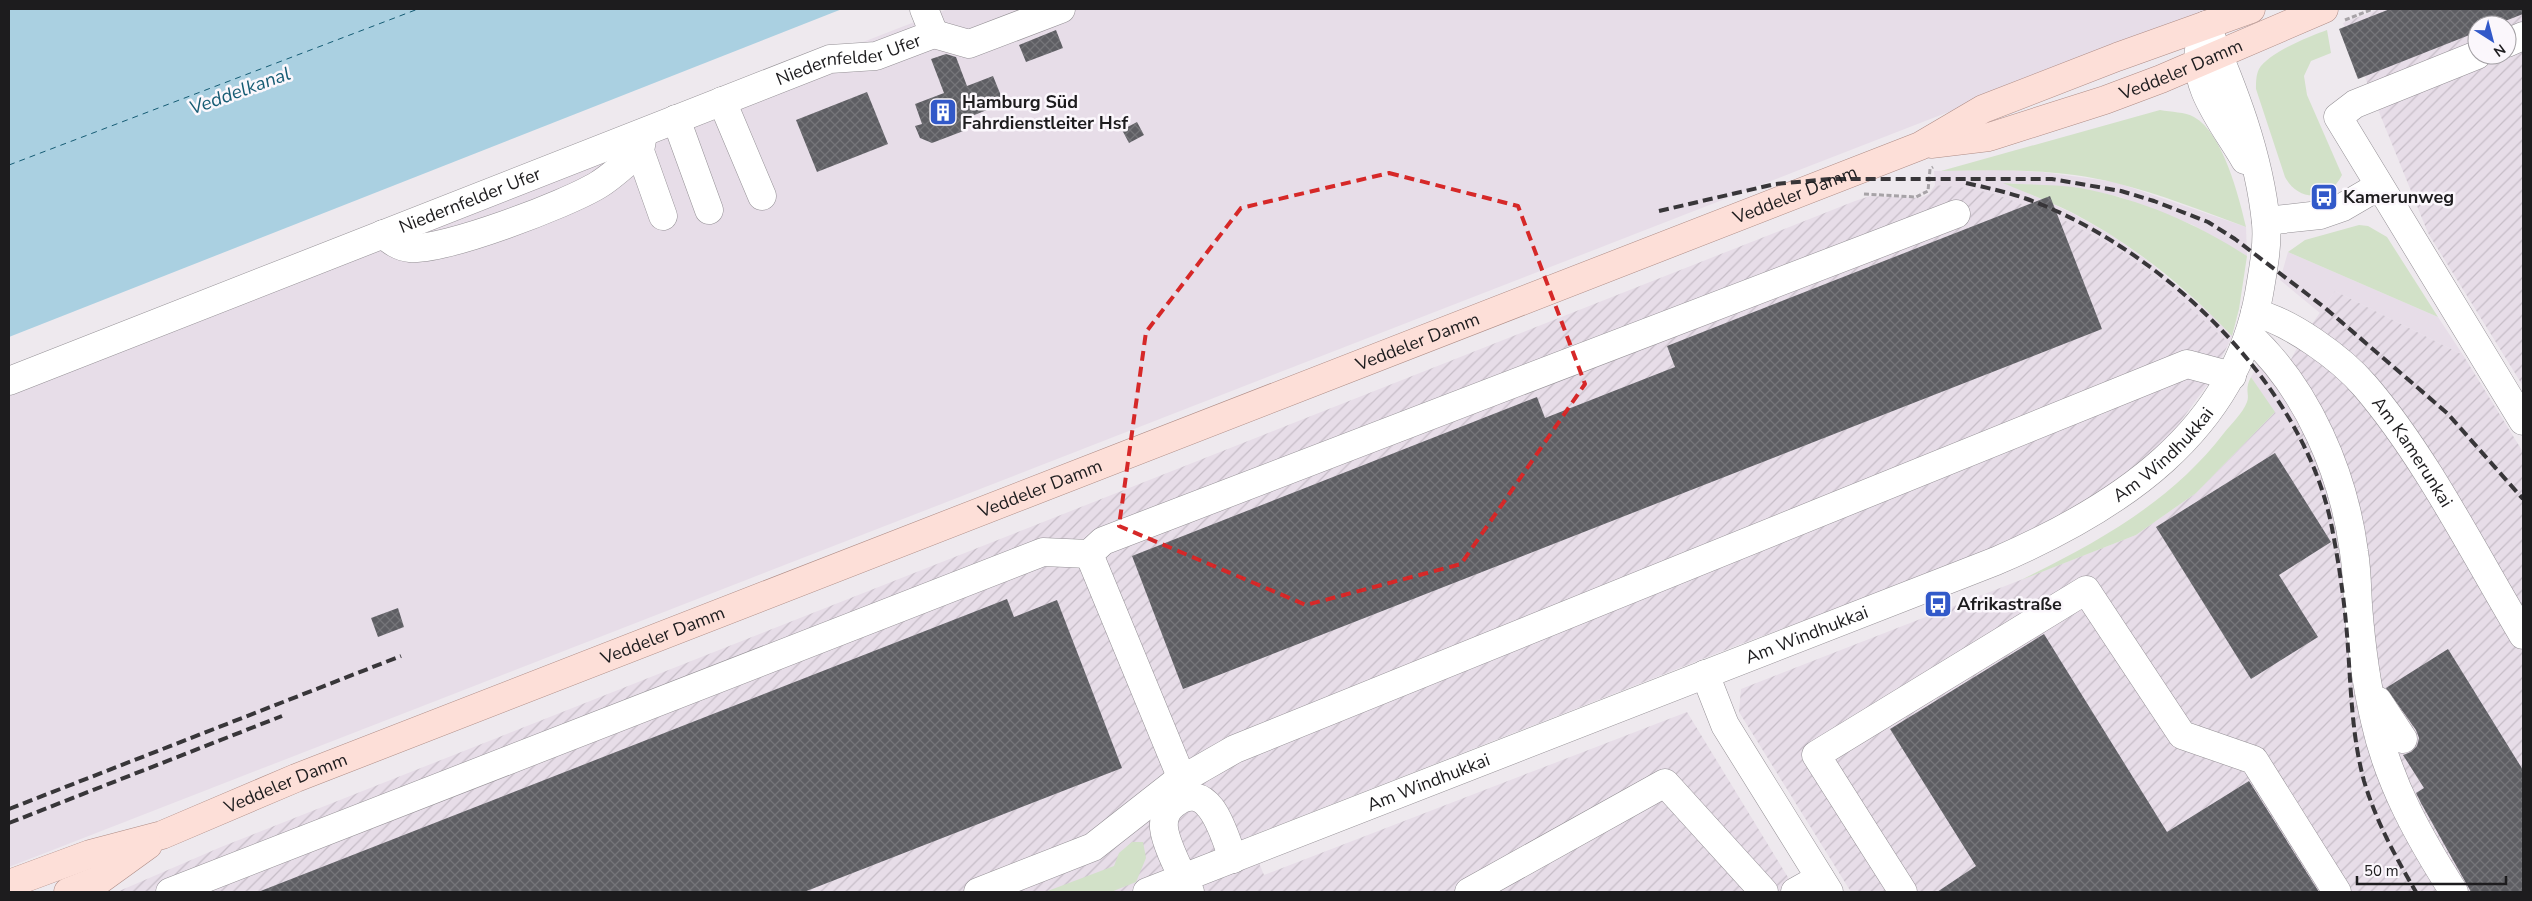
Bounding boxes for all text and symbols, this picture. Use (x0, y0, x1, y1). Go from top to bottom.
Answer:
north arrow (2467, 15, 2517, 65)
street label: Niedernfelder Ufer (772, 28, 925, 91)
street label: Veddeler Damm (2115, 33, 2246, 106)
text: N (2490, 39, 2509, 61)
water label: Veddelkanal (186, 61, 294, 121)
place label: Hamburg Süd Fahrdienstleiter Hsf (962, 90, 1129, 135)
building icon: Hamburg Süd Fahrdienstleiter Hsf (928, 97, 958, 127)
street label: Veddeler Damm (1729, 160, 1861, 230)
street label: Niedernfelder Ufer (395, 161, 545, 239)
bus stop icon: Kamerunweg (2309, 182, 2339, 212)
place label: Kamerunweg (2343, 185, 2454, 209)
street label: Veddeler Damm (1351, 307, 1483, 377)
street label: Am Kamerunkai (2367, 392, 2458, 512)
street label: Am Windhukkai (2108, 403, 2219, 508)
street label: Veddeler Damm (974, 453, 1106, 524)
bus stop icon: Afrikastraße (1923, 589, 1953, 619)
place label: Afrikastraße (1957, 592, 2062, 616)
street label: Veddeler Damm (596, 600, 728, 671)
street label: Am Windhukkai (1742, 600, 1872, 670)
street label: Veddeler Damm (219, 747, 351, 820)
street label: Am Windhukkai (1363, 748, 1493, 817)
scale bar (2357, 854, 2506, 886)
text: 50 m (2364, 861, 2399, 881)

